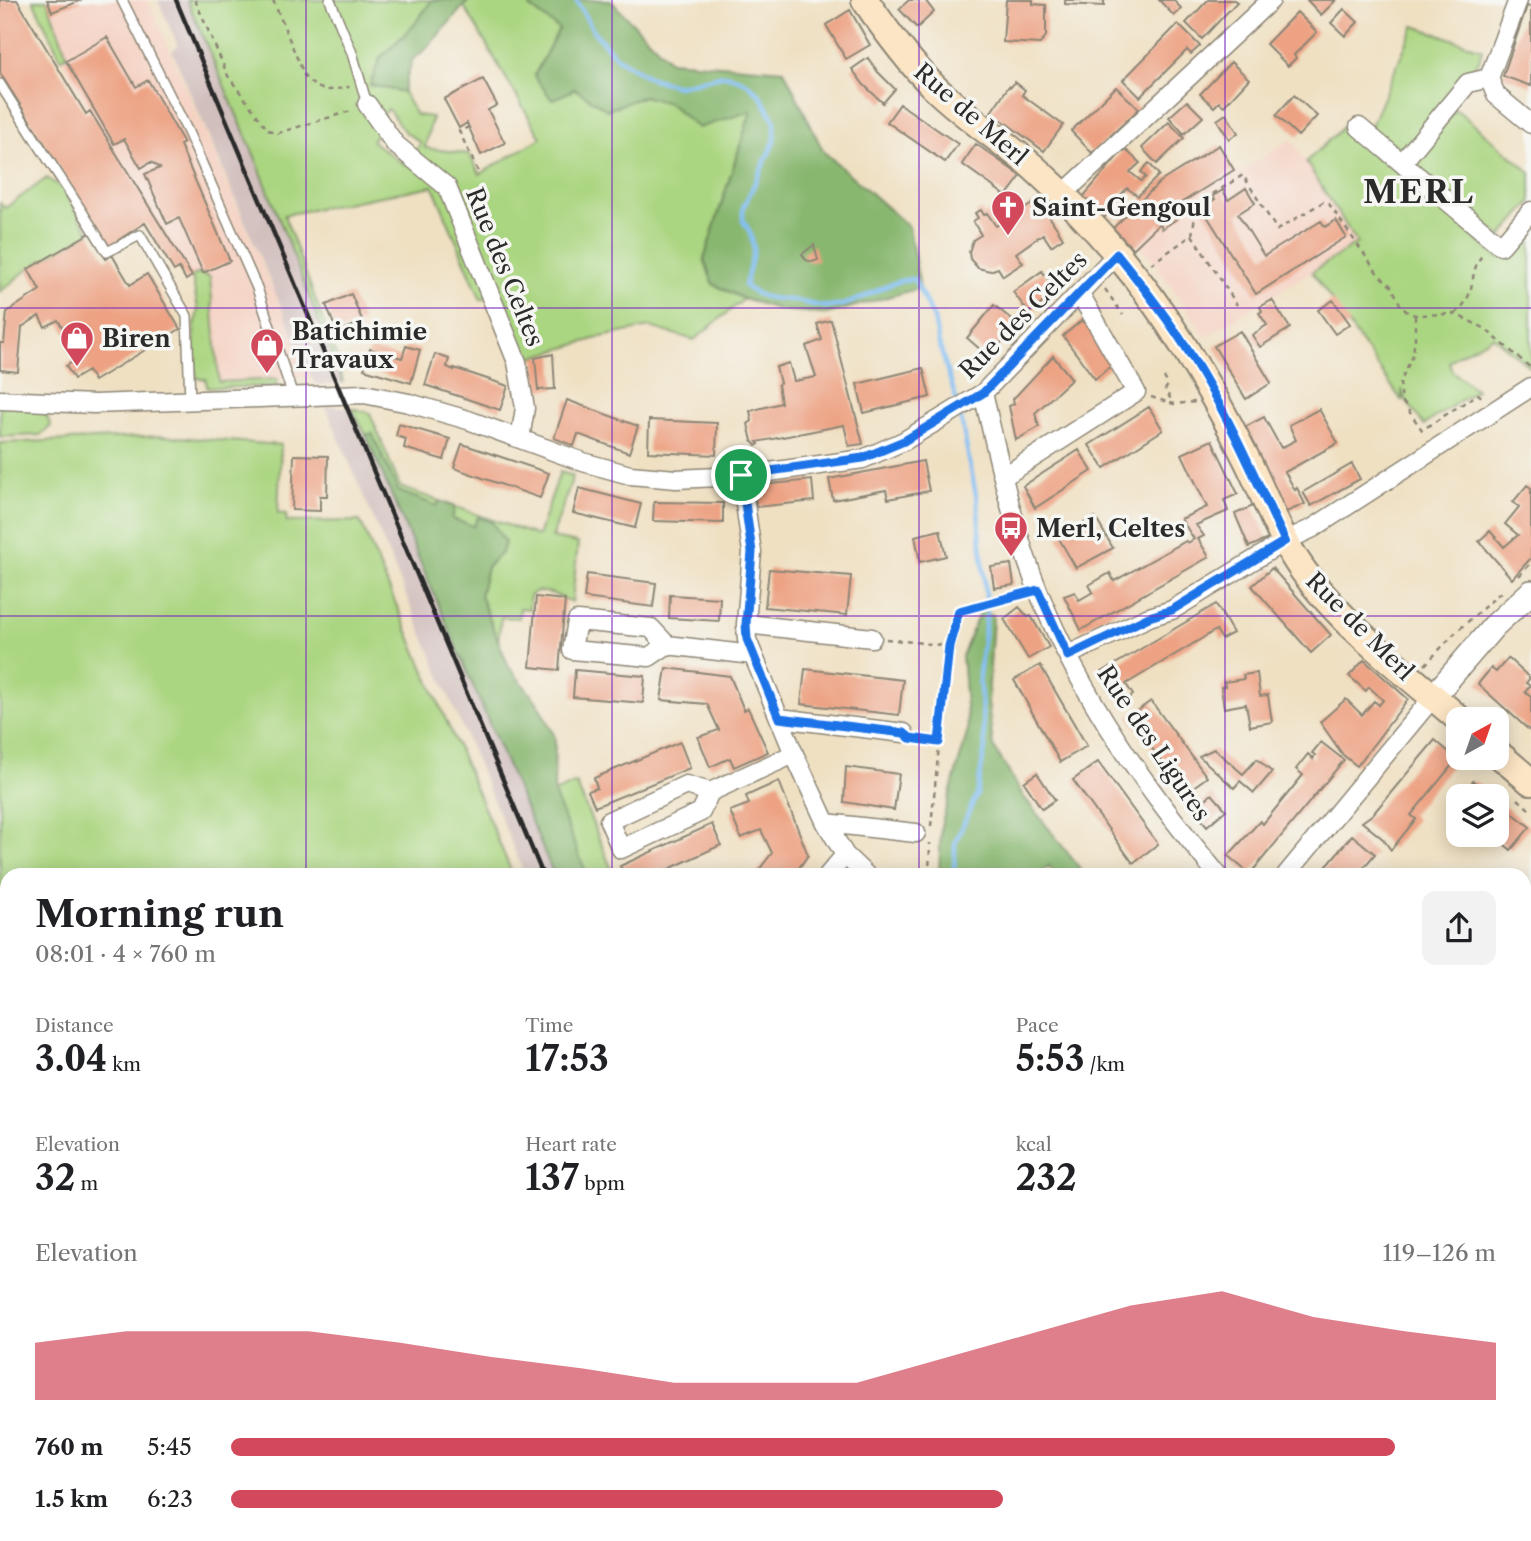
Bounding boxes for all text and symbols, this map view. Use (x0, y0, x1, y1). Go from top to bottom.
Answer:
street label: Rue de Merl (908, 57, 1034, 171)
district label: MERL (1363, 172, 1475, 211)
street label: Rue des Celtes (460, 183, 550, 351)
church icon: Saint-Gengoul (989, 188, 1027, 237)
place label: Saint-Gengoul (1032, 193, 1211, 222)
street label: Rue des Celtes (953, 245, 1093, 385)
place label: Batichimie Travaux (292, 317, 427, 374)
shop icon: Biren (58, 319, 96, 368)
place label: Biren (102, 324, 171, 353)
shop icon: Batichimie Travaux (248, 326, 286, 375)
pin (711, 445, 771, 505)
icon: arrive (722, 456, 760, 494)
bus stop icon: Merl, Celtes (992, 509, 1030, 558)
place label: Merl, Celtes (1036, 514, 1185, 543)
street label: Rue de Merl (1300, 566, 1420, 686)
street label: Rue des Ligures (1091, 660, 1217, 826)
north arrow (1446, 707, 1508, 770)
map controls (1446, 707, 1509, 847)
button: layers (1446, 784, 1509, 847)
text: Morning run (35, 890, 284, 937)
button: share (1422, 891, 1496, 965)
text: 08:01 · 4 × 760 m (35, 940, 216, 968)
text: Distance (35, 1014, 114, 1037)
text: Time (525, 1014, 573, 1037)
text: Pace (1016, 1014, 1059, 1037)
text: 3.04 (35, 1037, 107, 1080)
text: 17:53 (525, 1037, 609, 1080)
text: 5:53 (1016, 1037, 1084, 1080)
text: km (107, 1053, 141, 1076)
text: /km (1084, 1053, 1125, 1076)
text: Elevation (35, 1133, 120, 1156)
text: Heart rate (525, 1133, 617, 1156)
text: kcal (1016, 1133, 1052, 1156)
text: 32 (35, 1156, 75, 1199)
text: 137 (525, 1156, 579, 1199)
text: 232 (1016, 1156, 1077, 1199)
text: m (75, 1172, 98, 1195)
text: bpm (579, 1172, 625, 1195)
text: Elevation (35, 1239, 138, 1267)
text: 119–126 m (1382, 1239, 1496, 1267)
text: 760 m (35, 1433, 104, 1461)
text: 5:45 (147, 1433, 192, 1461)
text: 1.5 km (35, 1485, 108, 1513)
text: 6:23 (147, 1485, 193, 1513)

